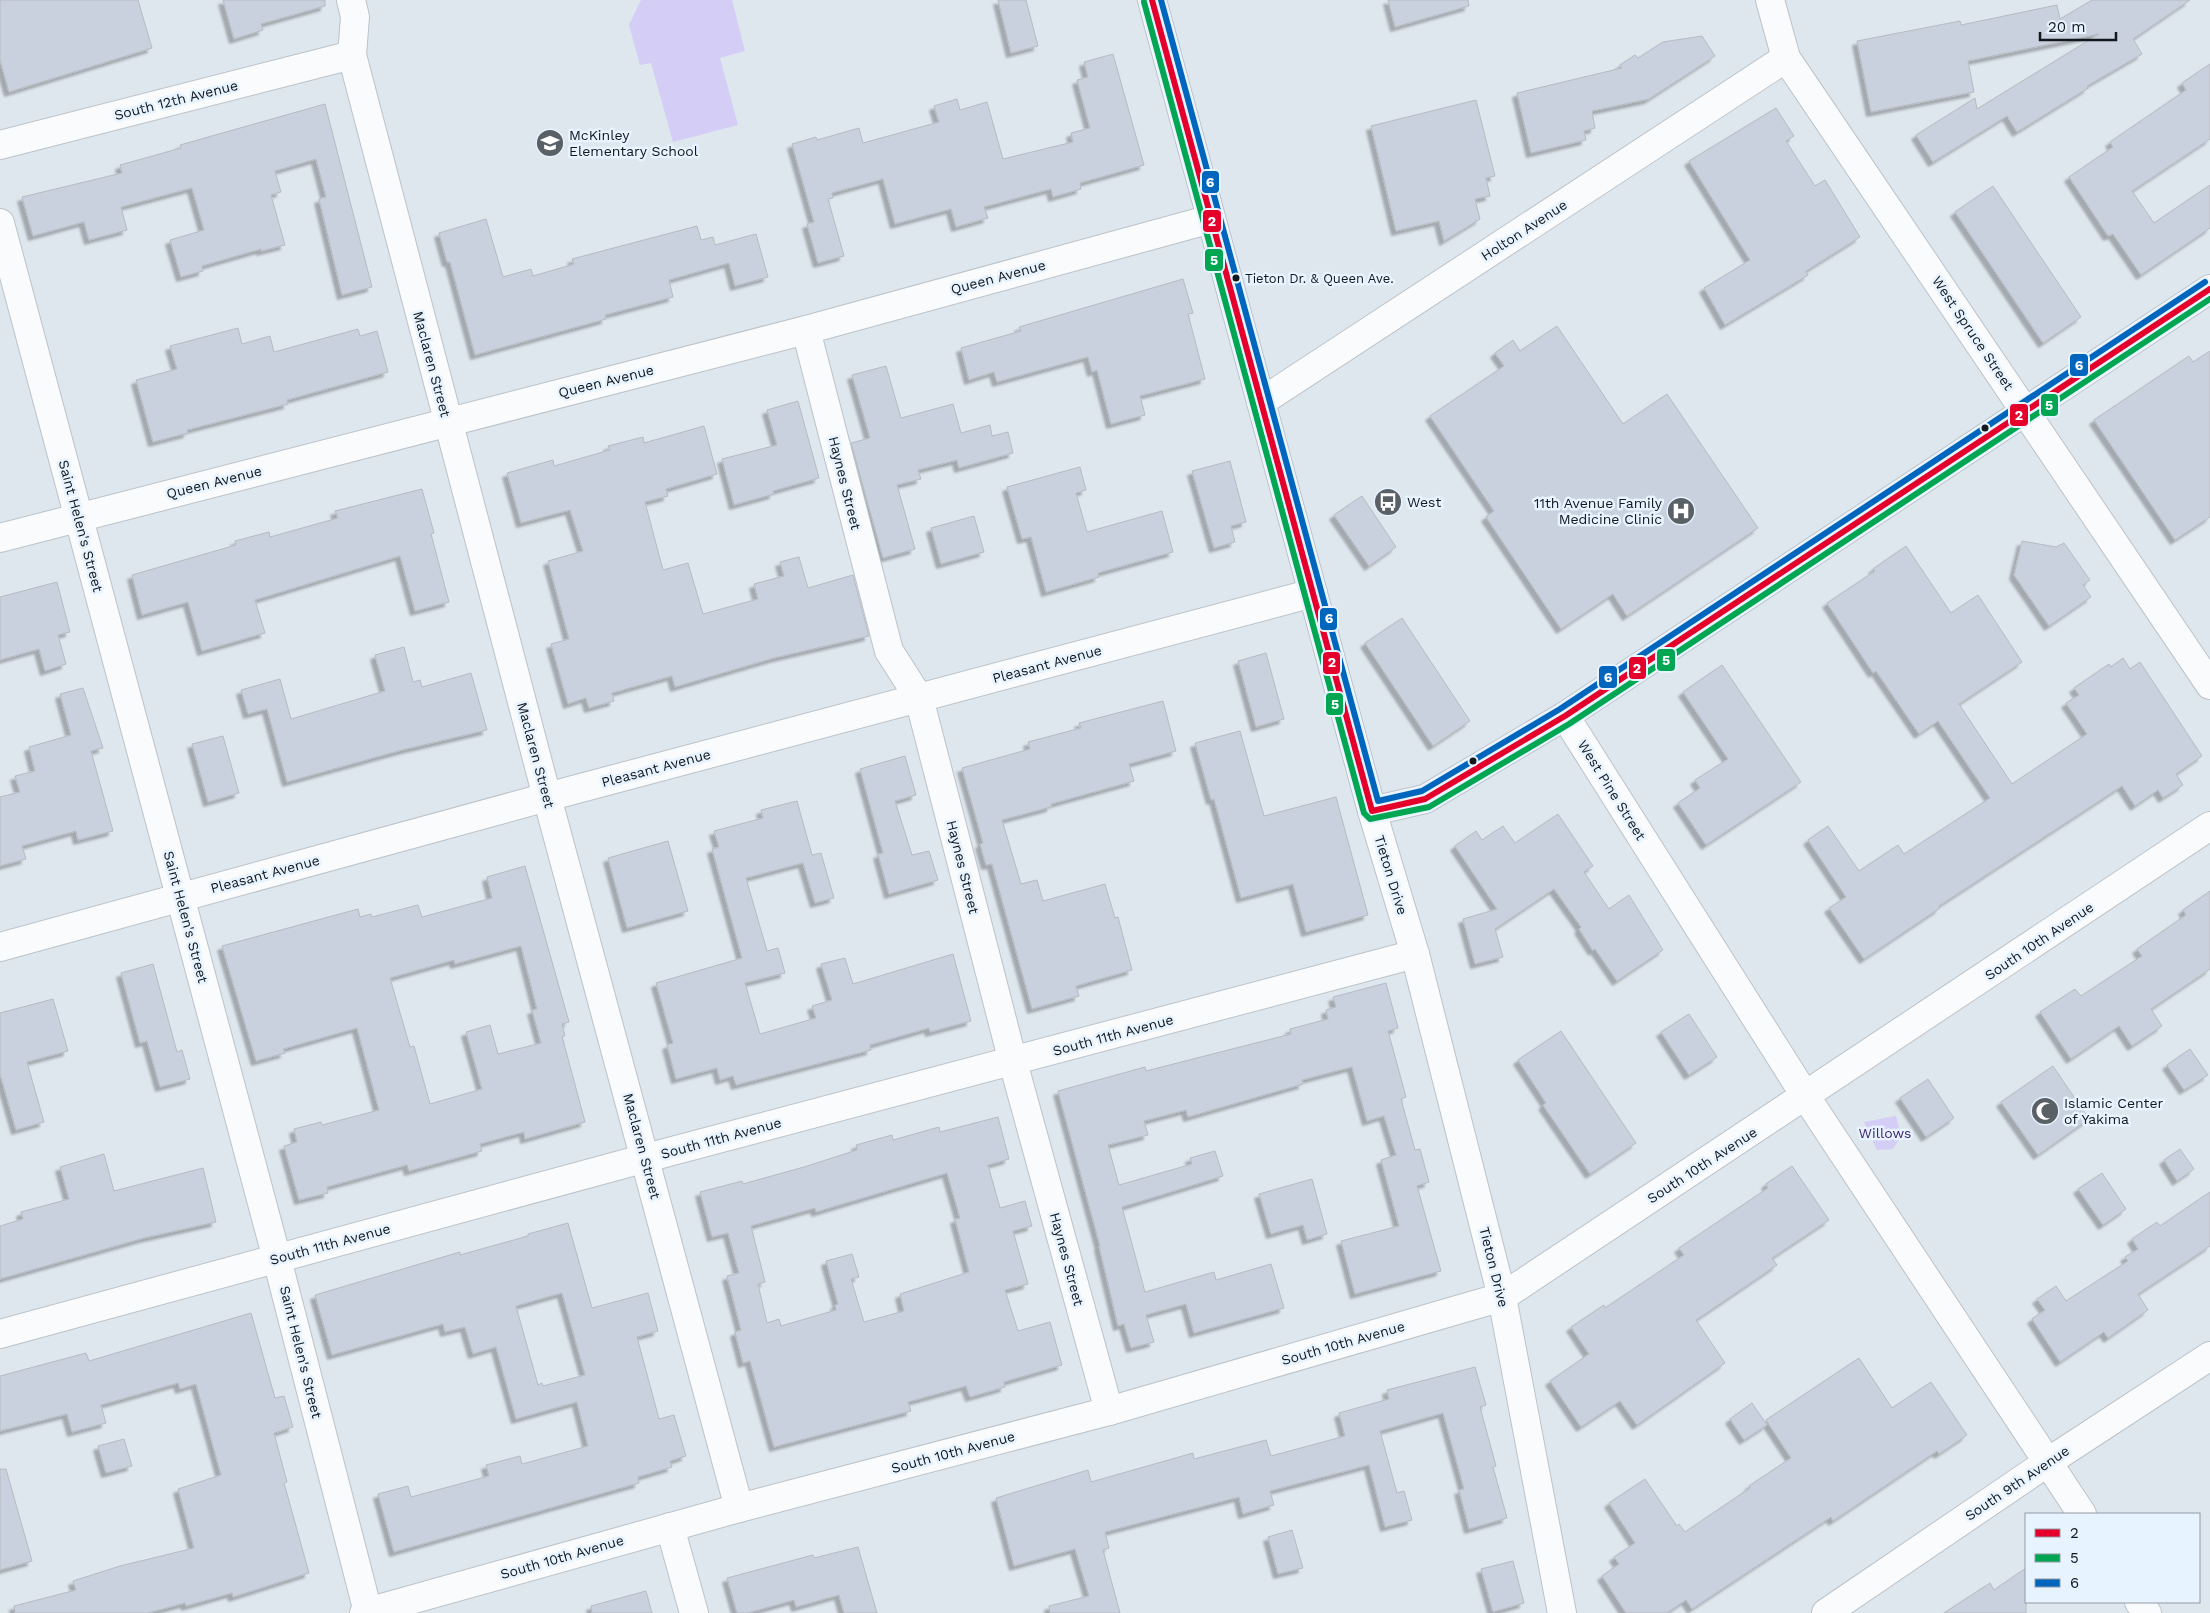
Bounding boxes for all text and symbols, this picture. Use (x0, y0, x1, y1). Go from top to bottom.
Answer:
scale bar (2040, 10, 2116, 42)
text: 20 m (2048, 18, 2086, 36)
street label: South 12th Avenue (112, 77, 240, 123)
place label: McKinley Elementary School (569, 127, 699, 159)
school or university icon: McKinley Elementary School (535, 128, 565, 158)
line badge: 6 (1201, 170, 1220, 194)
text: 6 (1206, 174, 1215, 190)
street label: Holton Avenue (1478, 196, 1570, 264)
line badge: 2 (1202, 209, 1222, 233)
text: 2 (1208, 213, 1216, 229)
line badge: 5 (1204, 248, 1224, 272)
text: 5 (1210, 252, 1218, 268)
street label: Queen Avenue (949, 257, 1047, 297)
place label: Tieton Dr. & Queen Ave. (1245, 271, 1394, 286)
marker: Tieton Dr. & Queen Ave. (1231, 273, 1241, 283)
street label: West Spruce Street (1929, 273, 2017, 393)
street label: Maclaren Street (410, 309, 454, 419)
line badge: 6 (2069, 353, 2089, 377)
text: 6 (2075, 357, 2084, 373)
street label: Queen Avenue (557, 361, 655, 401)
line badge: 5 (2040, 393, 2059, 417)
text: 5 (2045, 397, 2053, 413)
line badge: 2 (2009, 403, 2029, 427)
text: 2 (2015, 407, 2023, 423)
unlabelled marker (1980, 423, 1990, 433)
street label: Haynes Street (826, 434, 864, 532)
street label: Saint Helen's Street (56, 458, 106, 594)
street label: Queen Avenue (165, 462, 263, 502)
bus stop icon: West (1373, 487, 1403, 517)
place label: West (1407, 494, 1441, 510)
place label: 11th Avenue Family Medicine Clinic (1534, 495, 1663, 527)
hospital icon: 11th Avenue Family Medicine Clinic (1666, 496, 1696, 526)
line badge: 6 (1319, 607, 1338, 631)
text: 6 (1325, 610, 1334, 626)
street label: Pleasant Avenue (991, 642, 1103, 686)
line badge: 5 (1656, 648, 1676, 672)
line badge: 2 (1322, 651, 1341, 675)
text: 5 (1662, 652, 1670, 668)
text: 2 (1328, 654, 1336, 670)
line badge: 2 (1628, 656, 1647, 680)
text: 2 (1633, 660, 1641, 676)
line badge: 6 (1598, 665, 1618, 689)
text: 6 (1604, 669, 1613, 685)
line badge: 5 (1325, 692, 1344, 716)
text: 5 (1331, 696, 1339, 712)
street label: Maclaren Street (514, 700, 558, 810)
street label: West Pine Street (1575, 737, 1649, 843)
street label: Pleasant Avenue (600, 746, 712, 790)
unlabelled marker (1468, 756, 1478, 766)
street label: Haynes Street (944, 818, 982, 916)
street label: Tieton Drive (1371, 833, 1411, 917)
street label: Saint Helen's Street (161, 849, 211, 985)
street label: Pleasant Avenue (209, 852, 321, 896)
street label: South 10th Avenue (1982, 899, 2096, 983)
street label: South 11th Avenue (1051, 1011, 1175, 1059)
street label: Maclaren Street (620, 1091, 664, 1201)
place label: Islamic Center of Yakima (2064, 1095, 2163, 1127)
mosque icon: Islamic Center of Yakima (2030, 1096, 2060, 1126)
street label: South 11th Avenue (659, 1114, 783, 1162)
street label: South 10th Avenue (1644, 1124, 1760, 1206)
park label: Willows (1859, 1125, 1911, 1141)
street label: Haynes Street (1047, 1211, 1087, 1308)
street label: South 11th Avenue (268, 1220, 392, 1268)
street label: Tieton Drive (1476, 1225, 1512, 1309)
street label: Saint Helen's Street (277, 1284, 325, 1420)
street label: South 10th Avenue (1280, 1318, 1406, 1368)
street label: South 10th Avenue (889, 1428, 1017, 1476)
street label: South 9th Avenue (1962, 1442, 2072, 1524)
legend (2025, 1513, 2200, 1603)
text: 2 (2070, 1524, 2079, 1542)
street label: South 10th Avenue (499, 1532, 625, 1582)
text: 5 (2070, 1549, 2079, 1567)
text: 6 (2070, 1574, 2079, 1592)

